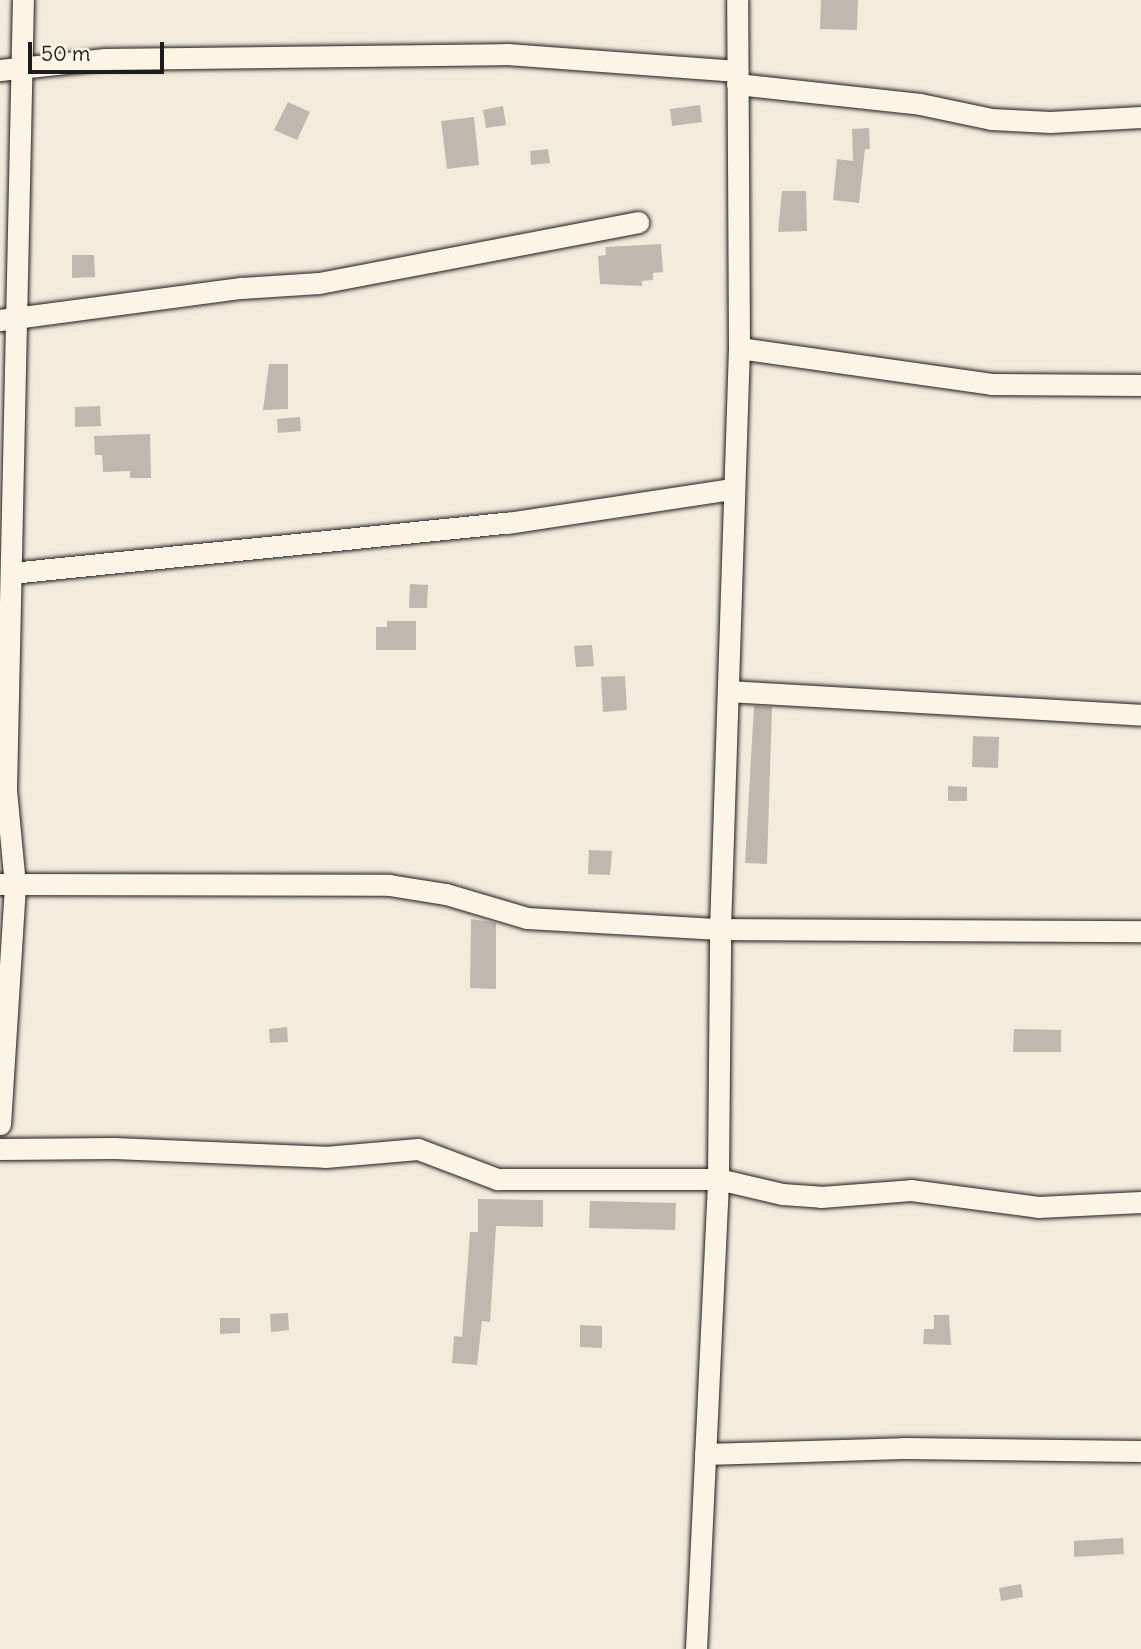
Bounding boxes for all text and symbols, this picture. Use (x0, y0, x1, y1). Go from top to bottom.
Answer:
scale bar (32, 28, 168, 72)
text: 50 m (41, 40, 90, 67)

